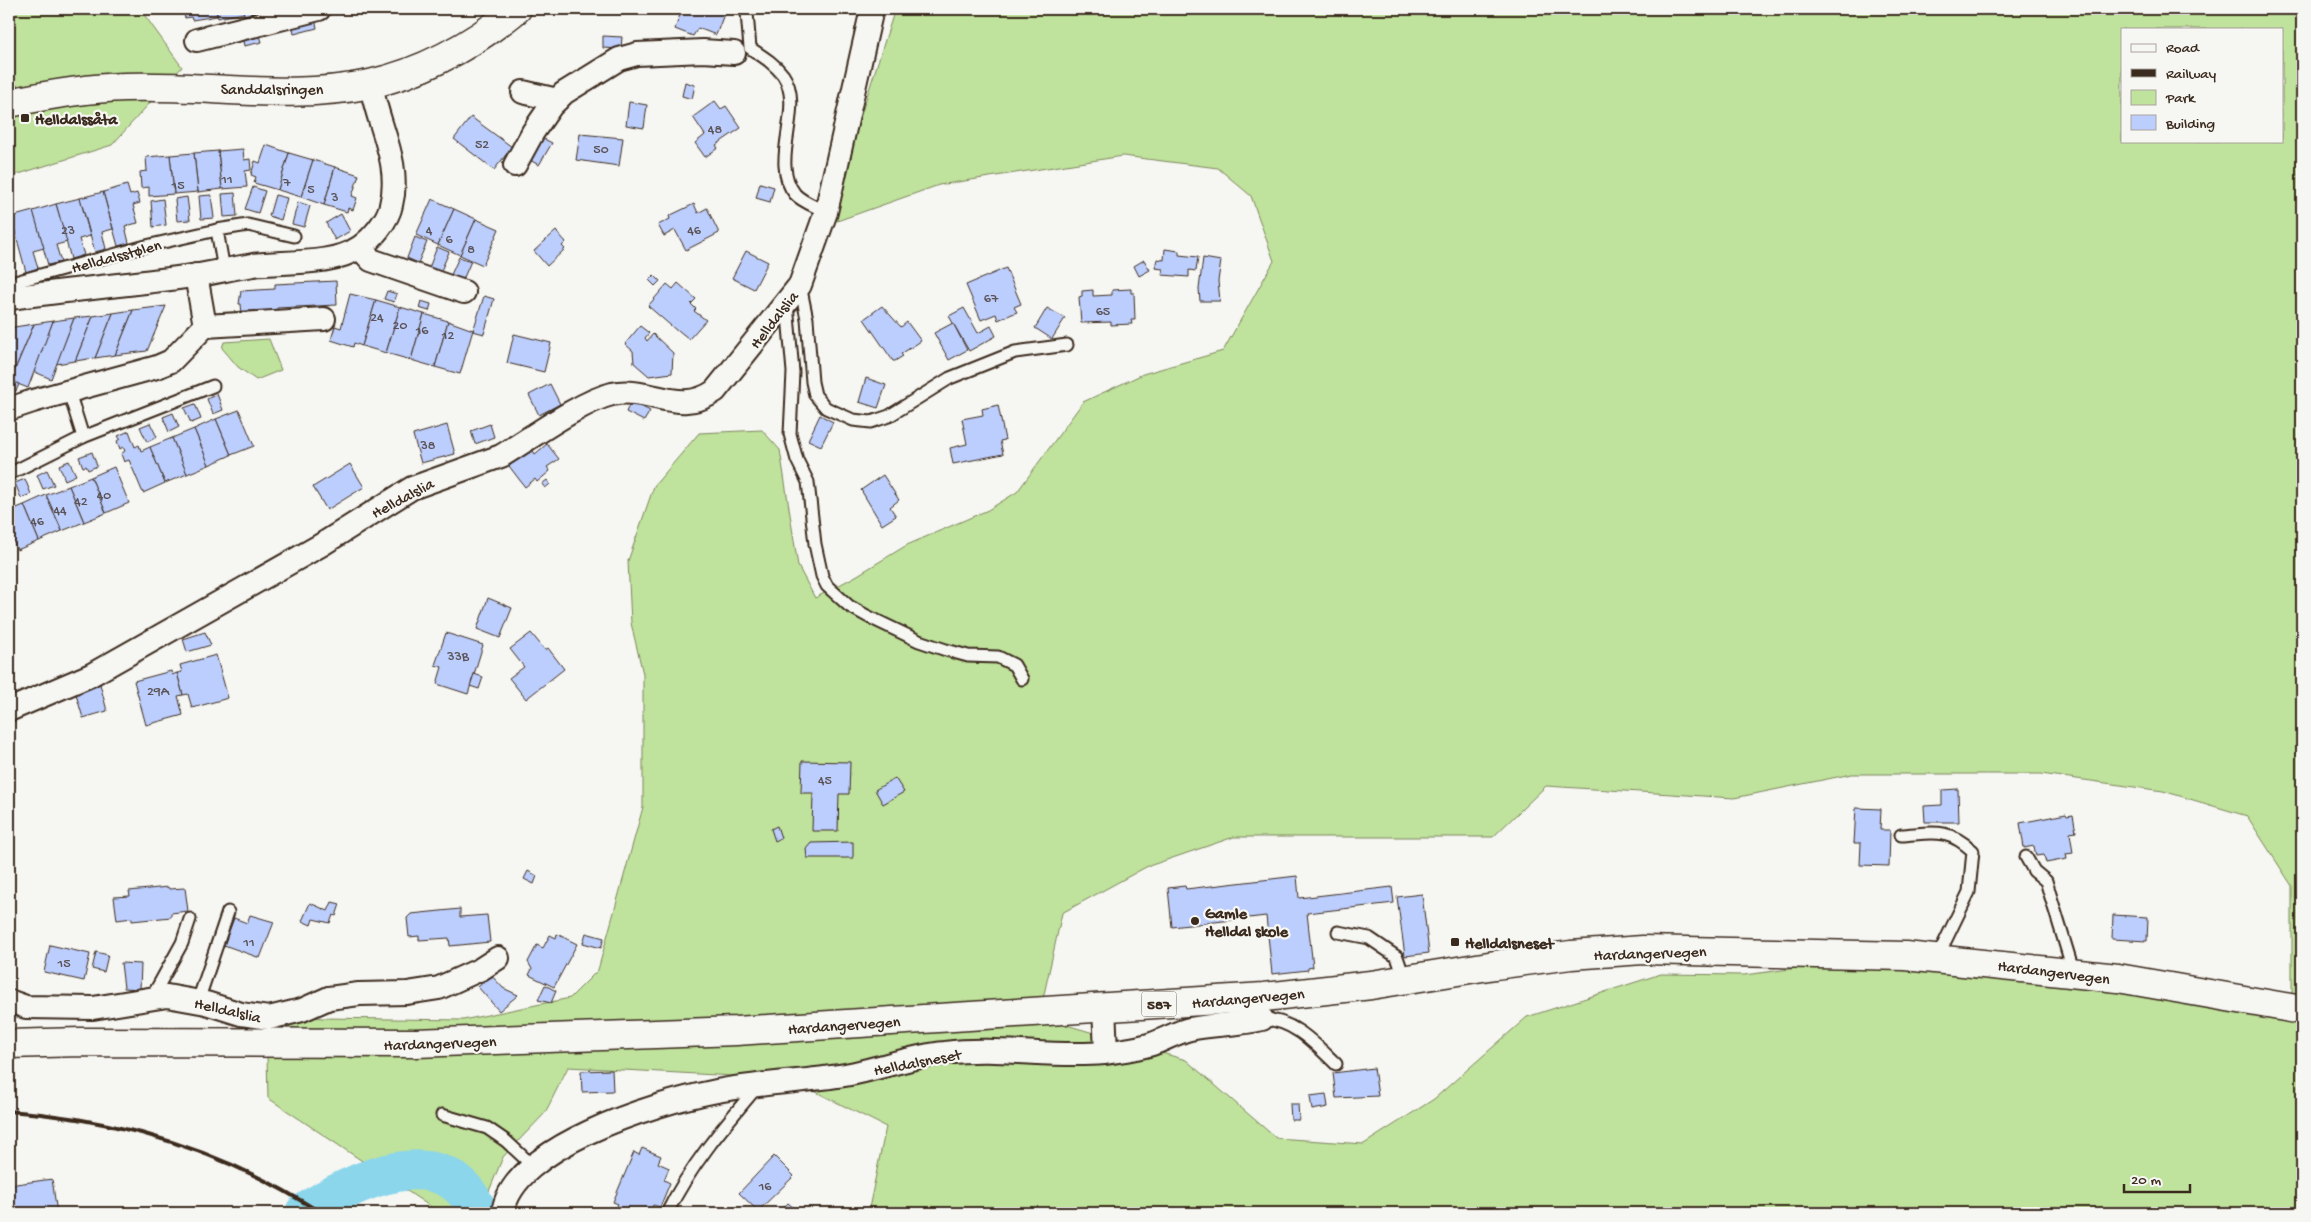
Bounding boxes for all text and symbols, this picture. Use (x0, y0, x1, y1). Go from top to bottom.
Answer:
legend (2121, 28, 2284, 142)
text: Road (2166, 40, 2200, 58)
text: Railway (2166, 66, 2217, 84)
street label: Sanddalsringen (221, 82, 324, 101)
text: Park (2165, 90, 2196, 108)
place label: Helldalssåta (35, 111, 118, 131)
marker: Helldalssåta (19, 112, 31, 124)
text: Building (2165, 116, 2215, 134)
house number: 48 (708, 122, 722, 139)
house number: 52 (475, 137, 489, 154)
house number: 50 (593, 142, 609, 159)
house number: 11 (220, 172, 233, 189)
house number: 7 (282, 175, 291, 192)
house number: 15 (170, 178, 185, 195)
house number: 5 (307, 182, 315, 199)
house number: 3 (330, 190, 339, 207)
house number: 23 (61, 223, 75, 240)
house number: 4 (426, 223, 433, 240)
house number: 46 (687, 223, 702, 240)
house number: 6 (445, 232, 453, 249)
street label: Helldalsstølen (70, 237, 164, 279)
house number: 8 (467, 242, 475, 259)
street label: Helldalslia (747, 288, 805, 354)
house number: 67 (984, 291, 999, 308)
house number: 65 (1096, 304, 1110, 321)
house number: 24 (370, 310, 384, 327)
house number: 20 (393, 318, 407, 335)
house number: 16 (415, 323, 429, 340)
house number: 12 (441, 328, 454, 345)
house number: 38 (420, 438, 436, 455)
street label: Helldalslia (369, 475, 439, 524)
house number: 40 (97, 488, 111, 505)
house number: 42 (74, 494, 88, 511)
house number: 44 (53, 503, 67, 520)
house number: 46 (30, 514, 45, 531)
house number: 33B (446, 649, 470, 666)
house number: 29A (147, 684, 170, 701)
house number: 45 (818, 773, 832, 790)
place label: Gamle Helldal skole (1205, 906, 1289, 943)
marker: Gamle Helldal skole (1189, 915, 1201, 927)
house number: 11 (242, 935, 255, 952)
marker: Helldalsneset (1449, 936, 1461, 948)
place label: Helldalsneset (1465, 936, 1555, 955)
street label: Hardangervegen (1593, 944, 1707, 967)
house number: 15 (56, 956, 71, 973)
street label: Hardangervegen (1996, 958, 2111, 991)
street label: Hardangervegen (1191, 986, 1306, 1015)
road number: 587 (1142, 992, 1176, 1016)
street label: Helldalslia (192, 996, 264, 1030)
street label: Hardangervegen (787, 1014, 902, 1041)
street label: Hardangervegen (383, 1034, 497, 1057)
street label: Helldalsneset (872, 1046, 964, 1082)
scale bar (2124, 1162, 2190, 1194)
text: 20 m (2131, 1172, 2161, 1190)
house number: 16 (758, 1179, 772, 1196)

